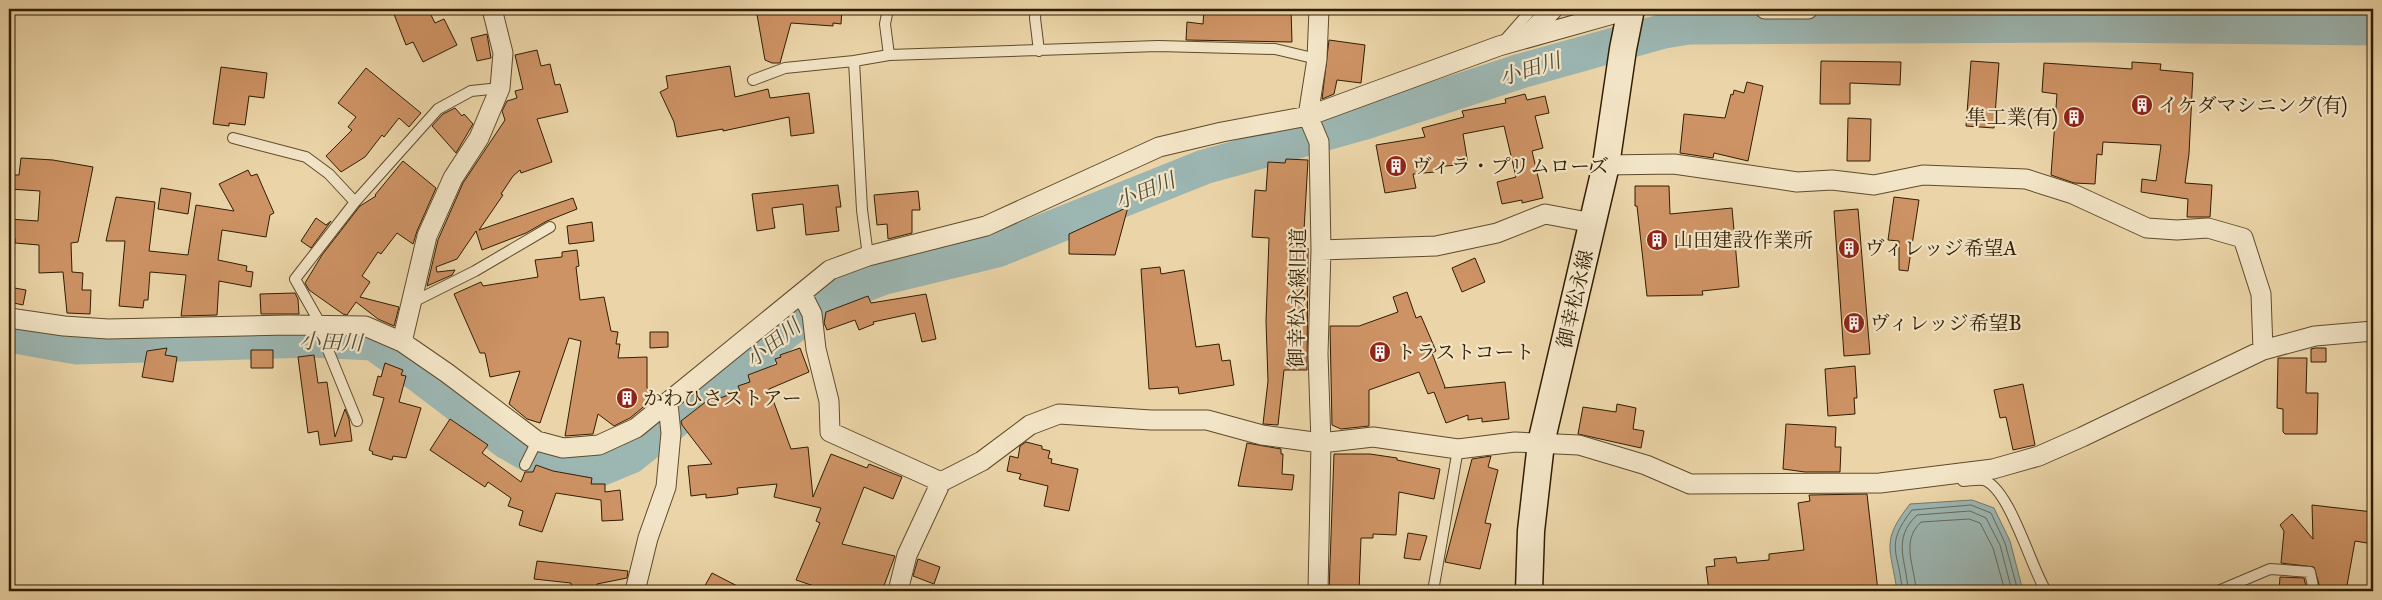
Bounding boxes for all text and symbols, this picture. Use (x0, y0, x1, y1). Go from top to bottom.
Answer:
water label: 小田川 (1496, 47, 1566, 91)
building icon: イケダマシニング(有) (2130, 93, 2154, 117)
place label: イケダマシニング(有) (2158, 93, 2347, 118)
place label: 隼工業(有) (1967, 105, 2058, 130)
building icon: 隼工業(有) (2062, 105, 2086, 129)
building icon: ヴィラ・プリムローズ (1384, 154, 1408, 178)
place label: ヴィラ・プリムローズ (1412, 154, 1609, 178)
water label: 小田川 (1111, 166, 1181, 215)
street label: 御幸松永線旧道 (1284, 228, 1310, 368)
building icon: 山田建設作業所 (1645, 228, 1669, 252)
place label: 山田建設作業所 (1673, 228, 1813, 252)
building icon: ヴィレッジ希望A (1837, 236, 1861, 260)
place label: ヴィレッジ希望A (1865, 236, 2018, 260)
street label: 御幸松永線 (1552, 248, 1598, 350)
building icon: ヴィレッジ希望B (1842, 311, 1866, 335)
place label: ヴィレッジ希望B (1870, 311, 2022, 335)
water label: 小田川 (740, 312, 807, 373)
water label: 小田川 (299, 328, 365, 356)
building icon: トラストコート (1368, 340, 1392, 364)
place label: トラストコート (1396, 340, 1535, 364)
building icon: かわひさストアー (615, 386, 639, 410)
place label: かわひさストアー (643, 386, 802, 410)

